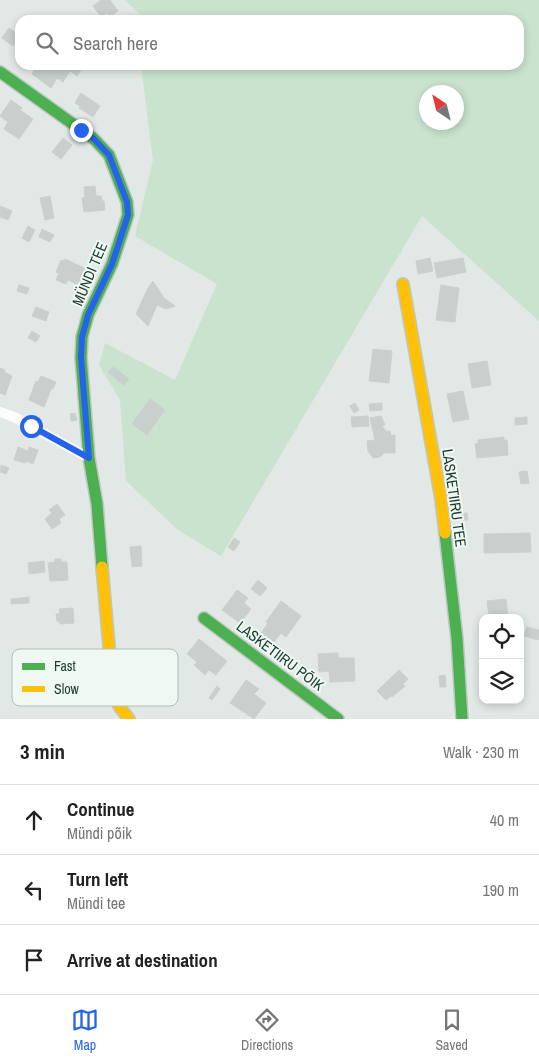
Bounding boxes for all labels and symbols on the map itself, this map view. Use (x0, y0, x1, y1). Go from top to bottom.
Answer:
north arrow (419, 85, 464, 130)
route end (70, 119, 93, 142)
street label: MÜNDI TEE (67, 239, 112, 309)
route start (20, 415, 43, 438)
street label: LASKETIIRU TEE (437, 447, 472, 548)
street label: LASKETIIRU PÕIK (232, 616, 329, 696)
legend (12, 649, 178, 706)
text: Fast (54, 657, 76, 675)
text: Slow (54, 680, 80, 698)

